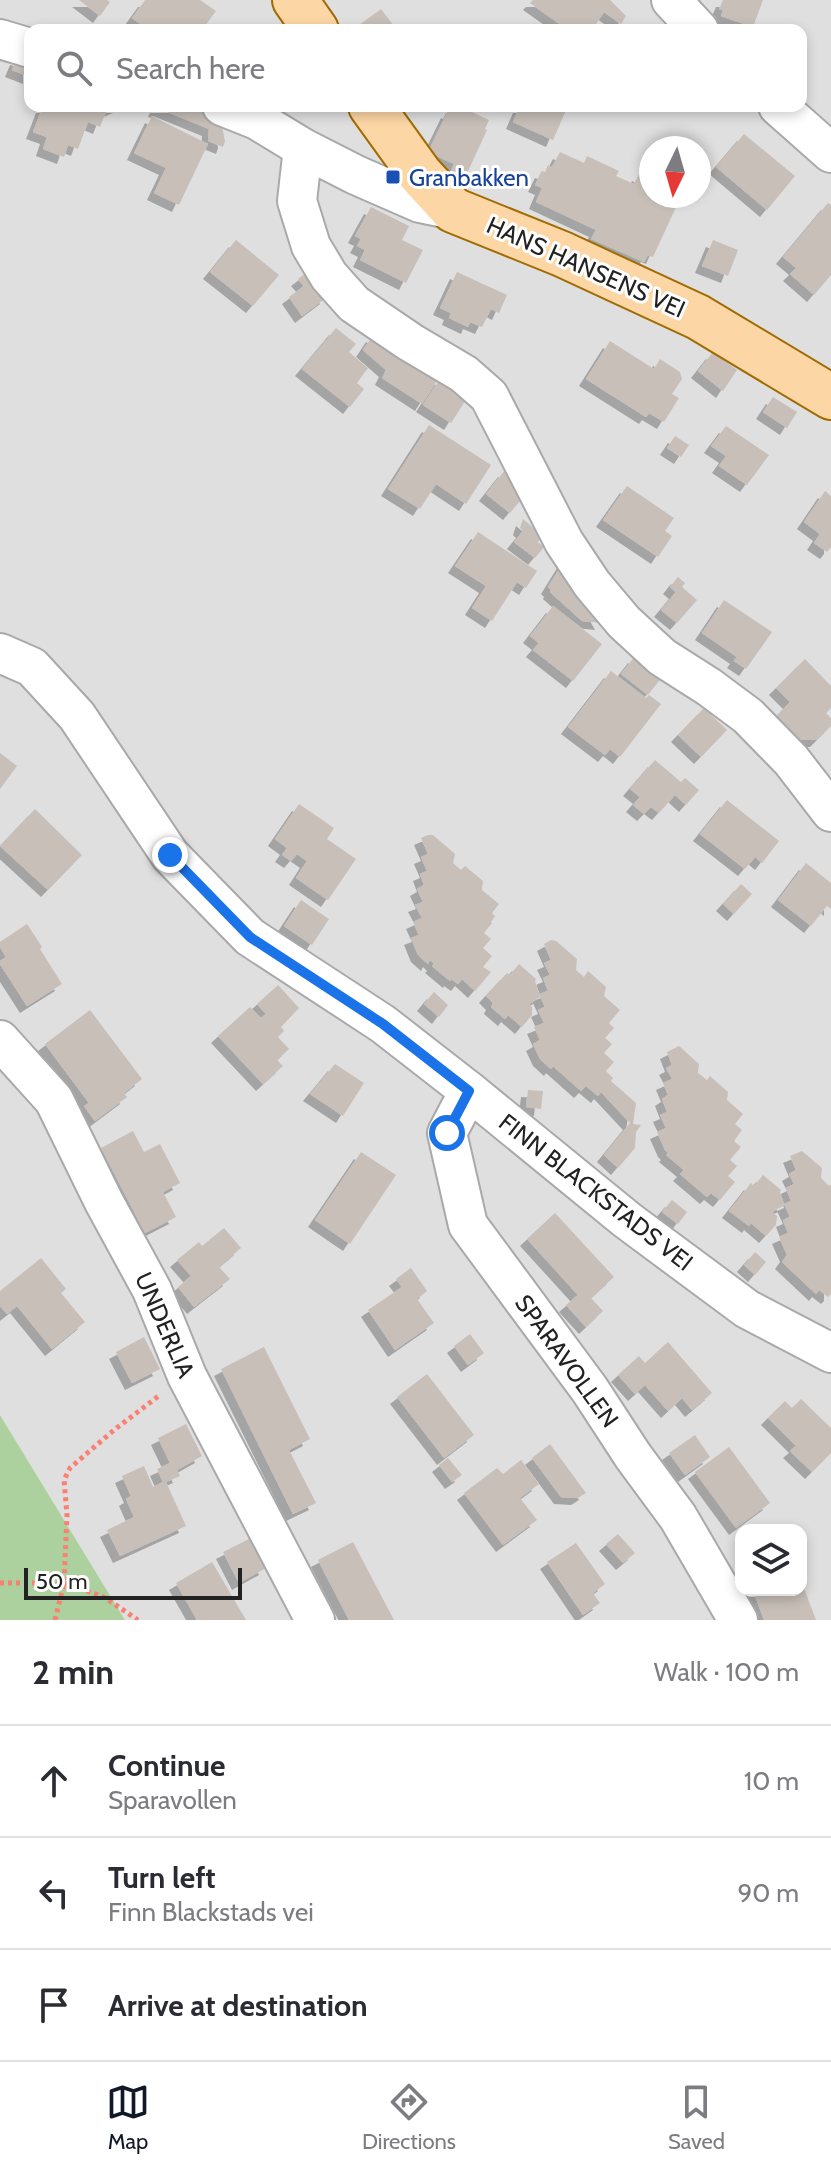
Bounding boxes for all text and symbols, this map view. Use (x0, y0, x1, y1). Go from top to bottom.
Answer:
search box (24, 24, 807, 112)
icon: search (52, 46, 96, 90)
text: Search here (116, 50, 265, 87)
north arrow (639, 136, 711, 208)
place label: Granbakken (409, 163, 529, 192)
marker: Granbakken (384, 168, 402, 186)
street label: HANS HANSENS VEI (482, 210, 690, 324)
route end (152, 837, 188, 873)
street label: FINN BLACKSTADS VEI (493, 1107, 699, 1277)
route start (429, 1115, 465, 1151)
street label: UNDERLIA (129, 1268, 201, 1382)
street label: SPARAVOLLEN (509, 1289, 625, 1433)
map controls (735, 1524, 807, 1596)
button: layers (735, 1524, 807, 1596)
scale bar (24, 1564, 242, 1600)
text: 50 m (36, 1568, 88, 1595)
text: 2 min (32, 1651, 114, 1693)
text: Walk · 100 m (654, 1656, 799, 1688)
text: Continue (108, 1747, 225, 1784)
icon: ahead (32, 1759, 76, 1803)
text: 10 m (744, 1765, 799, 1797)
text: Sparavollen (108, 1784, 237, 1816)
text: Turn left (108, 1859, 216, 1896)
icon: left (32, 1871, 76, 1915)
text: 90 m (737, 1877, 799, 1909)
text: Finn Blackstads vei (108, 1896, 314, 1928)
icon: arrive (32, 1983, 76, 2027)
text: Arrive at destination (108, 1987, 368, 2024)
tab: Map (106, 2080, 150, 2155)
tab: Directions (362, 2080, 456, 2155)
tab: Saved (668, 2080, 725, 2155)

